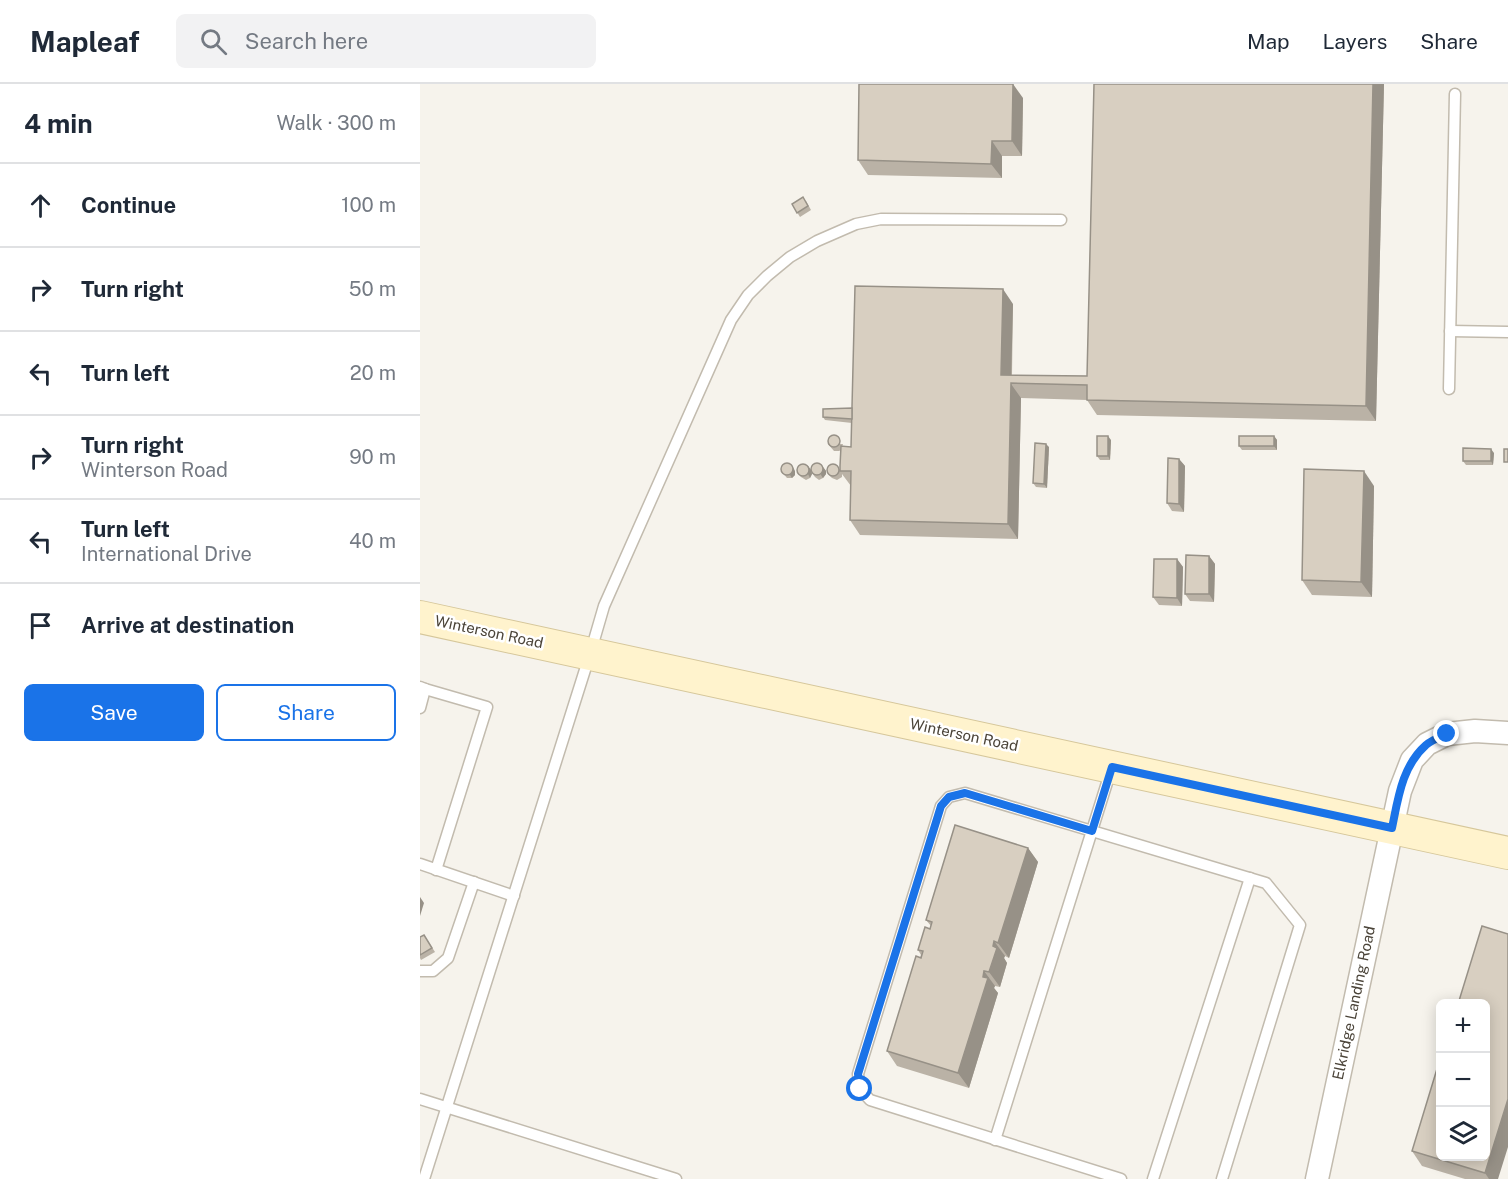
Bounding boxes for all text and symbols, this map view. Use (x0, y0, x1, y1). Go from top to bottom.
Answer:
search box (176, 14, 596, 68)
text: Mapleaf (30, 25, 140, 58)
icon: search (197, 25, 230, 58)
text: Search here (245, 28, 368, 54)
text: Map (1247, 29, 1290, 54)
text: Layers (1323, 29, 1387, 54)
text: Share (1420, 29, 1478, 54)
text: 4 min (24, 108, 93, 139)
text: Walk · 300 m (276, 111, 396, 135)
icon: ahead (24, 189, 57, 222)
text: Continue (81, 192, 176, 218)
text: 100 m (341, 193, 396, 217)
icon: right (24, 273, 57, 306)
text: Turn right (81, 276, 184, 302)
text: 50 m (349, 277, 396, 301)
icon: left (24, 357, 57, 390)
text: Turn left (81, 360, 170, 386)
text: 20 m (350, 361, 396, 385)
text: Turn right (81, 432, 184, 458)
icon: right (24, 441, 57, 474)
text: 90 m (349, 445, 396, 469)
text: Winterson Road (81, 458, 228, 482)
text: Turn left (81, 516, 170, 542)
icon: left (24, 525, 57, 558)
text: 40 m (349, 529, 396, 553)
text: International Drive (81, 542, 252, 566)
icon: arrive (24, 609, 57, 642)
text: Arrive at destination (81, 612, 294, 638)
street label: Winterson Road (433, 612, 545, 651)
button: Save (24, 684, 204, 741)
button: Share (216, 684, 396, 741)
street label: Winterson Road (908, 715, 1020, 754)
route end (1433, 720, 1459, 746)
street label: Elkridge Landing Road (1329, 924, 1378, 1081)
map controls (1436, 999, 1490, 1161)
button: + (1436, 999, 1490, 1053)
button: − (1436, 1053, 1490, 1107)
route start (846, 1075, 872, 1101)
button: layers (1436, 1107, 1490, 1161)

